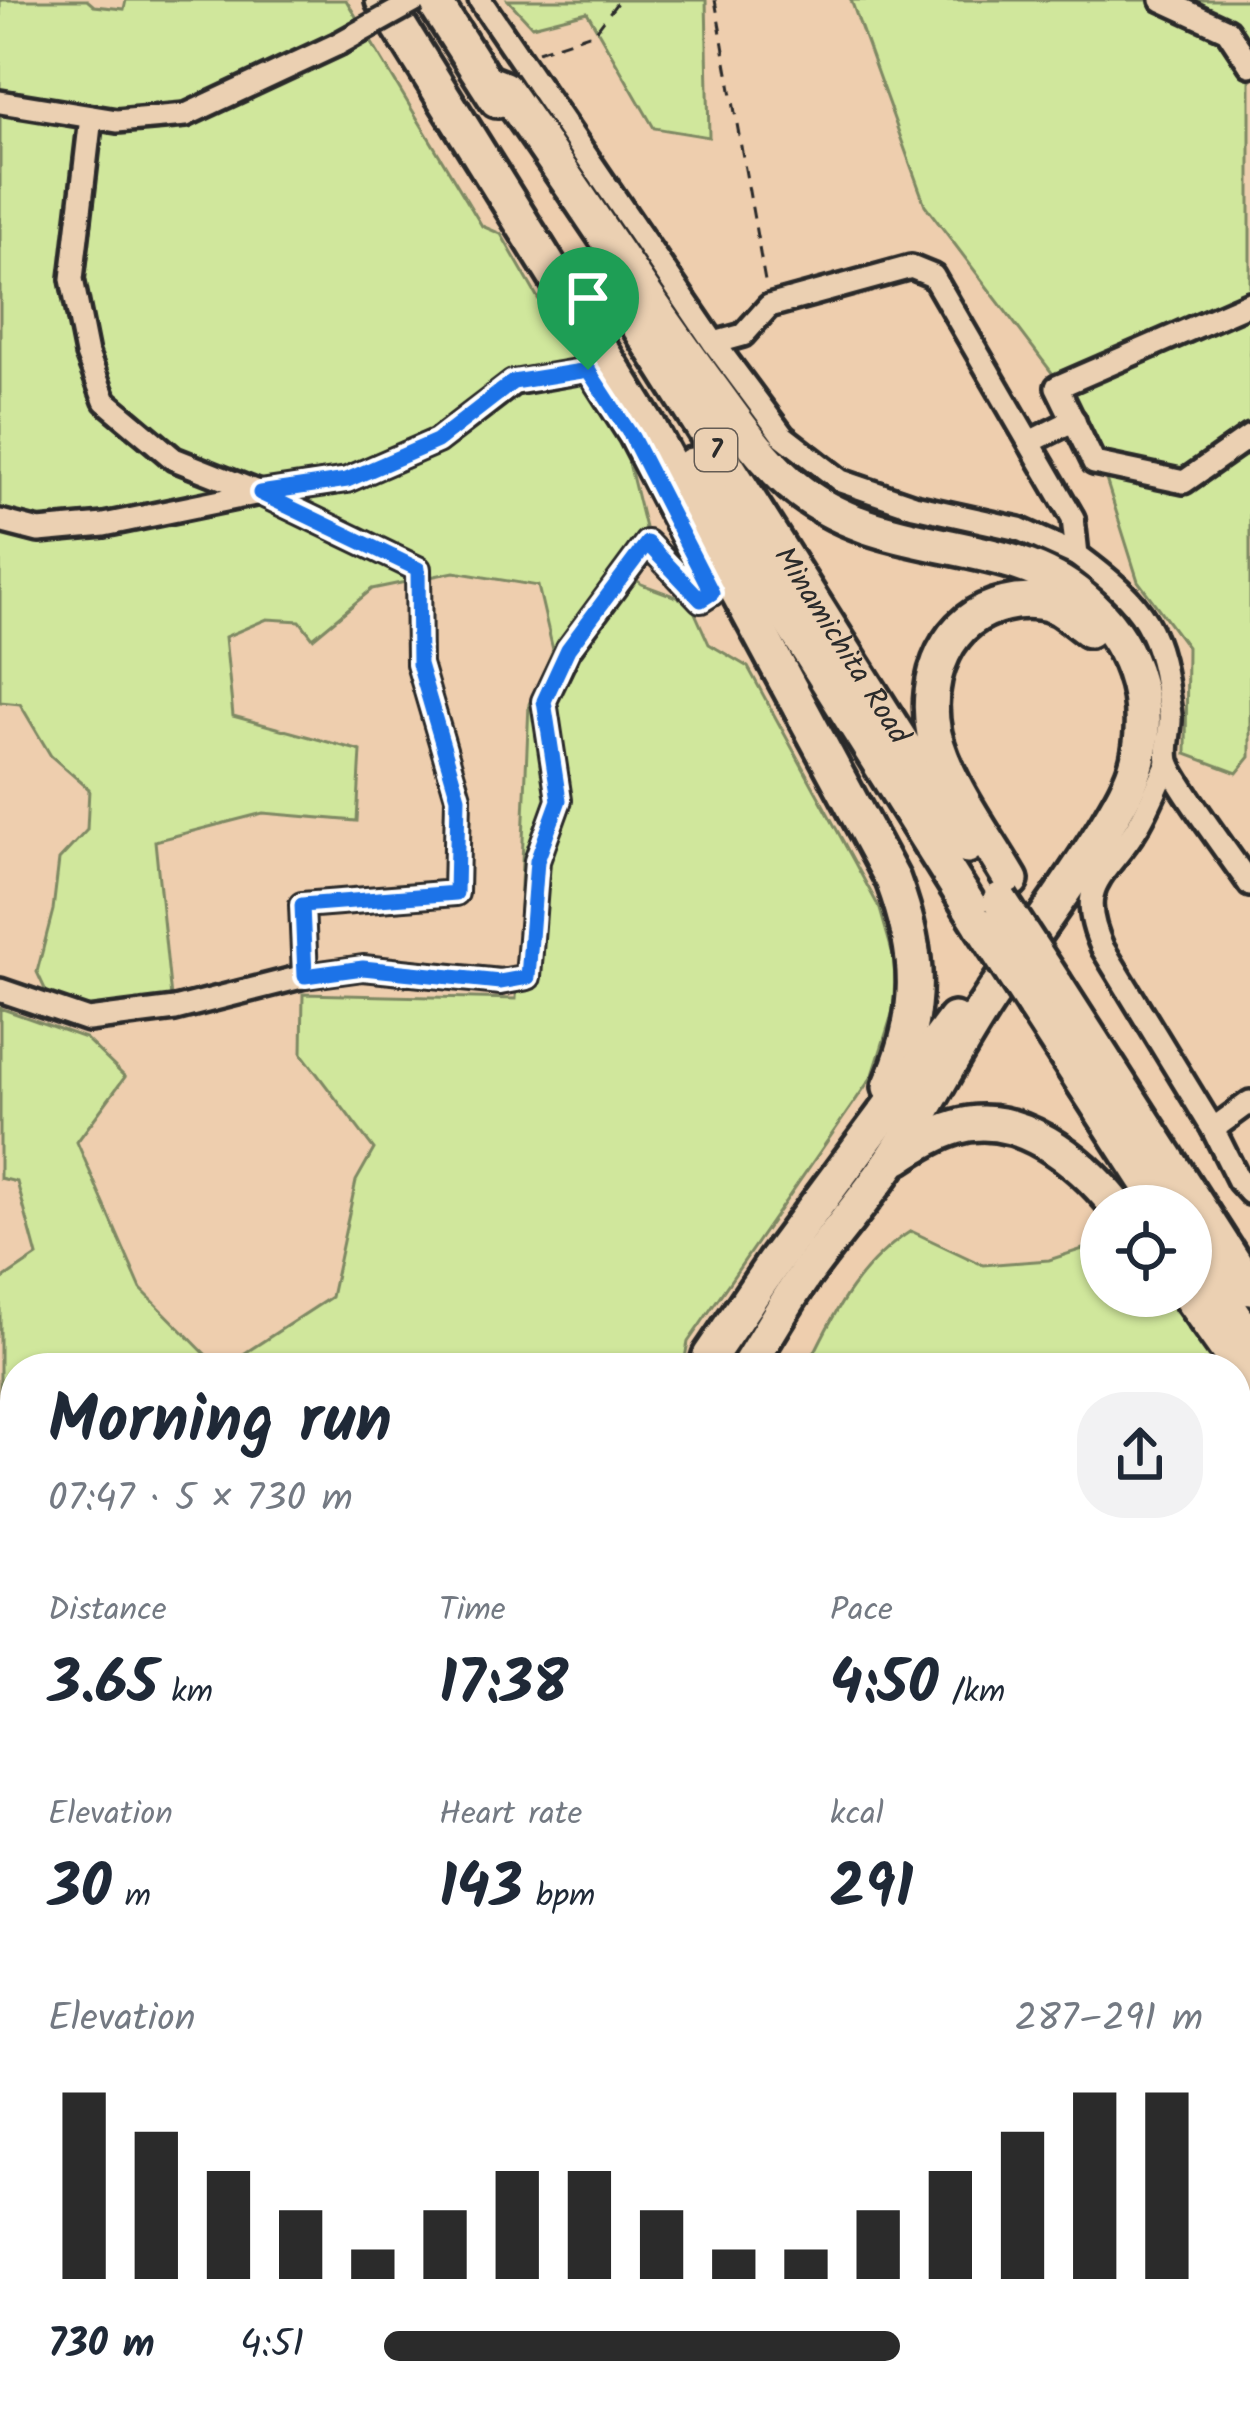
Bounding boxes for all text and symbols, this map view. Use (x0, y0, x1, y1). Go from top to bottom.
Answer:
pin (537, 247, 639, 370)
icon: arrive (555, 265, 621, 331)
road number: 7 (695, 429, 737, 471)
street label: Minamichita Road (760, 537, 922, 755)
map controls (1080, 1185, 1212, 1317)
button: locate (1080, 1185, 1212, 1317)
text: Morning run (48, 1371, 392, 1476)
button: share (1077, 1392, 1203, 1518)
text: 07:47 · 5 × 730 m (48, 1469, 353, 1531)
text: Distance (48, 1585, 167, 1638)
text: Time (439, 1585, 506, 1638)
text: Pace (830, 1585, 893, 1638)
text: 3.65 (48, 1638, 158, 1734)
text: 17:38 (439, 1638, 568, 1734)
text: 4:50 (830, 1638, 939, 1734)
text: km (158, 1667, 213, 1720)
text: /km (939, 1667, 1005, 1720)
text: Elevation (48, 1789, 173, 1842)
text: Heart rate (439, 1789, 582, 1842)
text: kcal (830, 1789, 884, 1842)
text: 30 (48, 1842, 112, 1938)
text: 143 (439, 1842, 523, 1938)
text: 291 (830, 1842, 913, 1938)
text: m (112, 1871, 151, 1924)
text: bpm (523, 1871, 595, 1924)
text: Elevation (48, 1989, 196, 2051)
text: 287–291 m (1014, 1989, 1203, 2051)
text: 730 m (48, 2315, 155, 2377)
text: 4:51 (240, 2315, 304, 2377)

